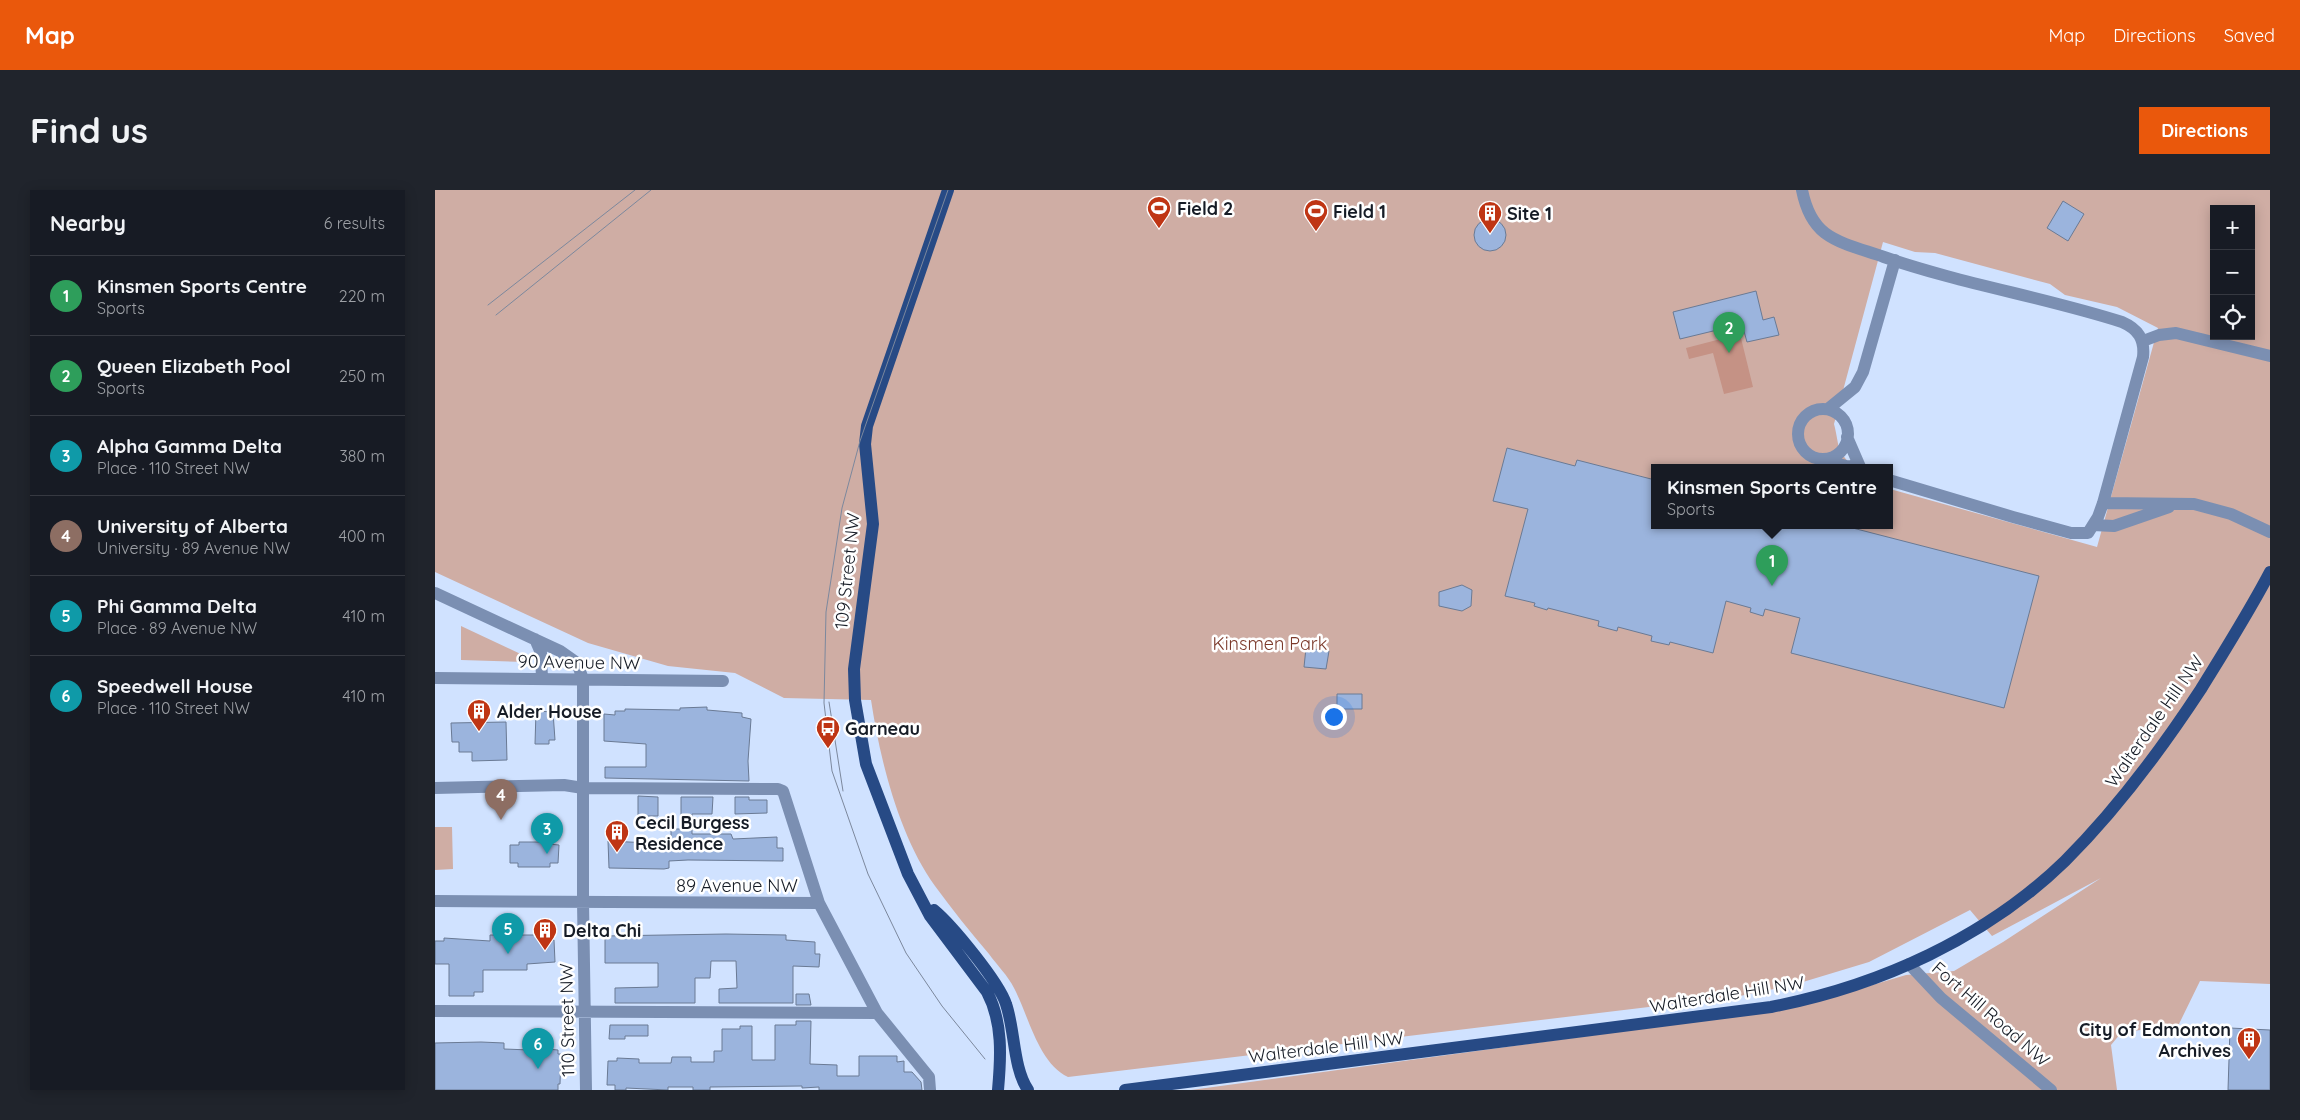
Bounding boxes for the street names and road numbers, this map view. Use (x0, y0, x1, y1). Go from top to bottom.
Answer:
street label: 109 Street NW (829, 512, 865, 630)
street label: 90 Avenue NW (517, 649, 641, 675)
street label: Walterdale Hill NW (2100, 650, 2208, 792)
street label: 89 Avenue NW (676, 874, 798, 897)
street label: Fort Hill Road NW (1927, 957, 2055, 1071)
street label: 110 Street NW (555, 963, 579, 1077)
street label: Walterdale Hill NW (1648, 970, 1806, 1018)
street label: Walterdale Hill NW (1247, 1026, 1405, 1068)

